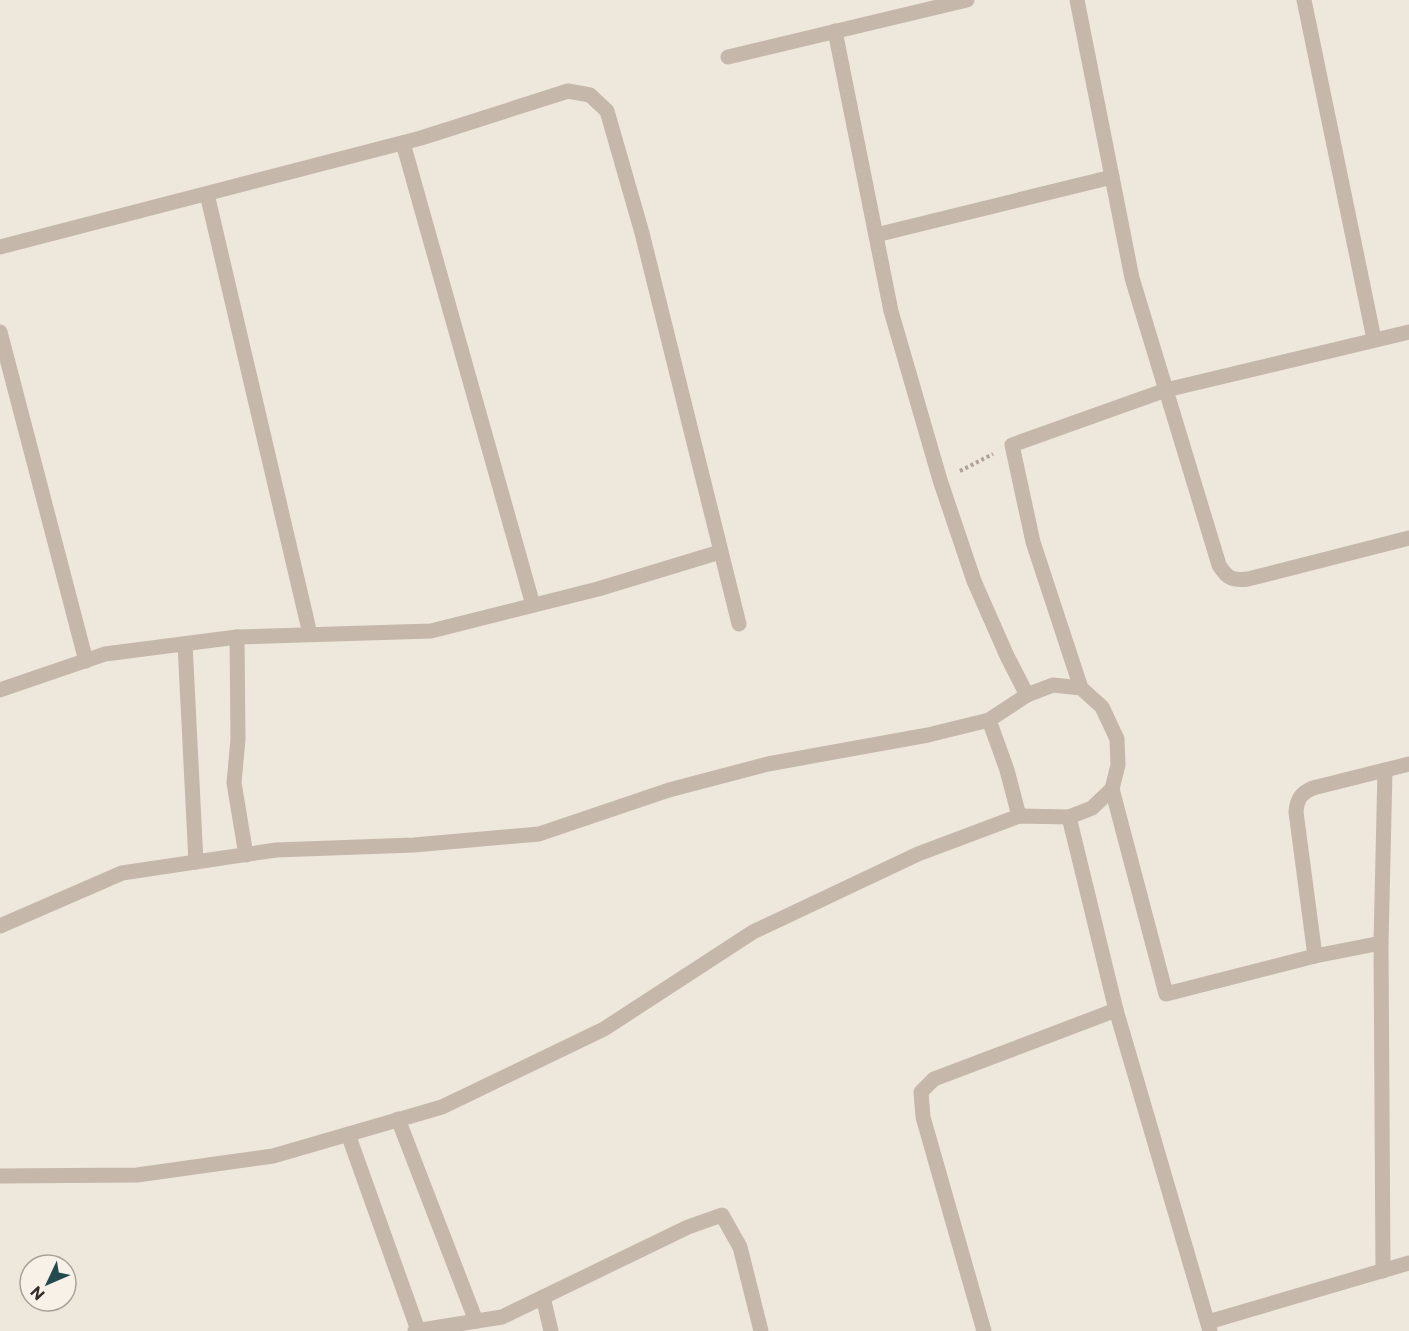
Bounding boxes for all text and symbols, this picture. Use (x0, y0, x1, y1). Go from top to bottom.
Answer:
north arrow (18, 1253, 78, 1313)
text: N (26, 1283, 48, 1305)

